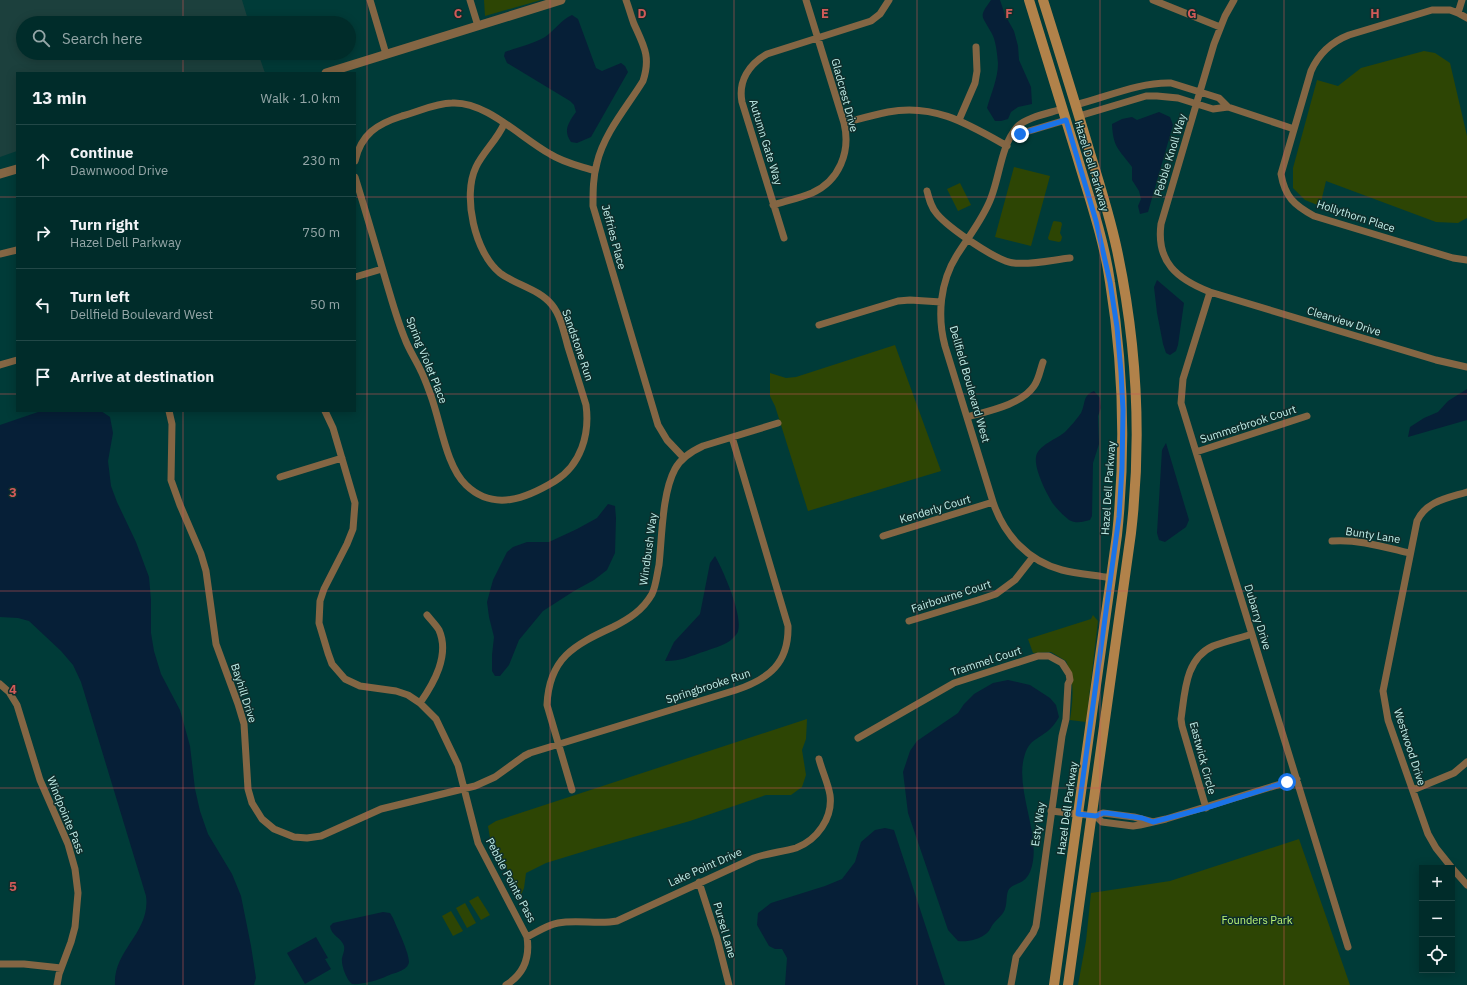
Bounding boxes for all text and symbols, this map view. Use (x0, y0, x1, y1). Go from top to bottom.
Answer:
text: C (454, 5, 463, 22)
text: D (637, 5, 647, 22)
text: E (821, 5, 829, 22)
text: F (1005, 5, 1013, 22)
text: G (1187, 5, 1197, 22)
text: H (1370, 5, 1380, 22)
search box (16, 16, 356, 60)
icon: search (30, 27, 52, 49)
text: Search here (62, 29, 142, 48)
street label: Gladcrest Drive (828, 57, 862, 133)
text: 13 min (32, 87, 87, 109)
text: Walk · 1.0 km (260, 90, 340, 107)
street label: Autumn Gate Way (746, 97, 786, 187)
street label: Pebble Knoll Way (1151, 112, 1189, 198)
street label: Hazel Dell Parkway (1072, 119, 1113, 214)
route end (1011, 125, 1029, 143)
text: Continue (70, 143, 134, 162)
icon: ahead (32, 150, 54, 172)
text: 230 m (302, 152, 340, 169)
text: Dawnwood Drive (70, 162, 168, 179)
street label: Hollythorn Place (1315, 197, 1397, 235)
street label: Jeffries Place (599, 203, 629, 271)
text: Turn right (70, 215, 139, 234)
icon: right (32, 222, 54, 244)
text: 750 m (302, 224, 340, 241)
text: Hazel Dell Parkway (70, 234, 181, 251)
text: Turn left (70, 287, 130, 306)
icon: left (32, 294, 54, 316)
text: 50 m (310, 296, 340, 313)
street label: Clearview Drive (1305, 303, 1383, 339)
text: Dellfield Boulevard West (70, 306, 213, 323)
street label: Sandstone Run (559, 307, 597, 383)
street label: Spring Violet Place (403, 315, 451, 405)
street label: Dellfield Boulevard West (947, 324, 993, 444)
icon: arrive (32, 366, 54, 388)
text: Arrive at destination (70, 367, 214, 386)
street label: Summerbrook Court (1198, 402, 1298, 446)
street label: Hazel Dell Parkway (1098, 440, 1118, 535)
text: 3 (9, 484, 17, 501)
street label: Kenderly Court (898, 492, 972, 526)
street label: Windbush Way (636, 511, 660, 586)
street label: Bunty Lane (1345, 524, 1401, 546)
street label: Fairbourne Court (909, 576, 993, 616)
street label: Dubarry Drive (1241, 583, 1275, 651)
street label: Trammel Court (949, 643, 1023, 679)
street label: Bayhill Drive (228, 662, 260, 724)
street label: Springbrooke Run (664, 666, 752, 706)
text: 4 (9, 681, 17, 698)
street label: Westwood Drive (1391, 707, 1429, 787)
street label: Eastwick Circle (1187, 720, 1219, 796)
street label: Hazel Dell Parkway (1054, 760, 1081, 856)
route start (1278, 773, 1296, 791)
street label: Windpointe Pass (44, 774, 88, 856)
street label: Esty Way (1028, 800, 1048, 847)
street label: Pebble Pointe Pass (483, 835, 539, 925)
street label: Lake Point Drive (666, 844, 744, 890)
map controls (1419, 865, 1455, 973)
button: + (1419, 865, 1455, 901)
text: 5 (9, 878, 17, 895)
street label: Pursel Lane (710, 900, 740, 960)
button: − (1419, 901, 1455, 937)
park label: Founders Park (1221, 913, 1293, 927)
button: locate (1419, 937, 1455, 973)

